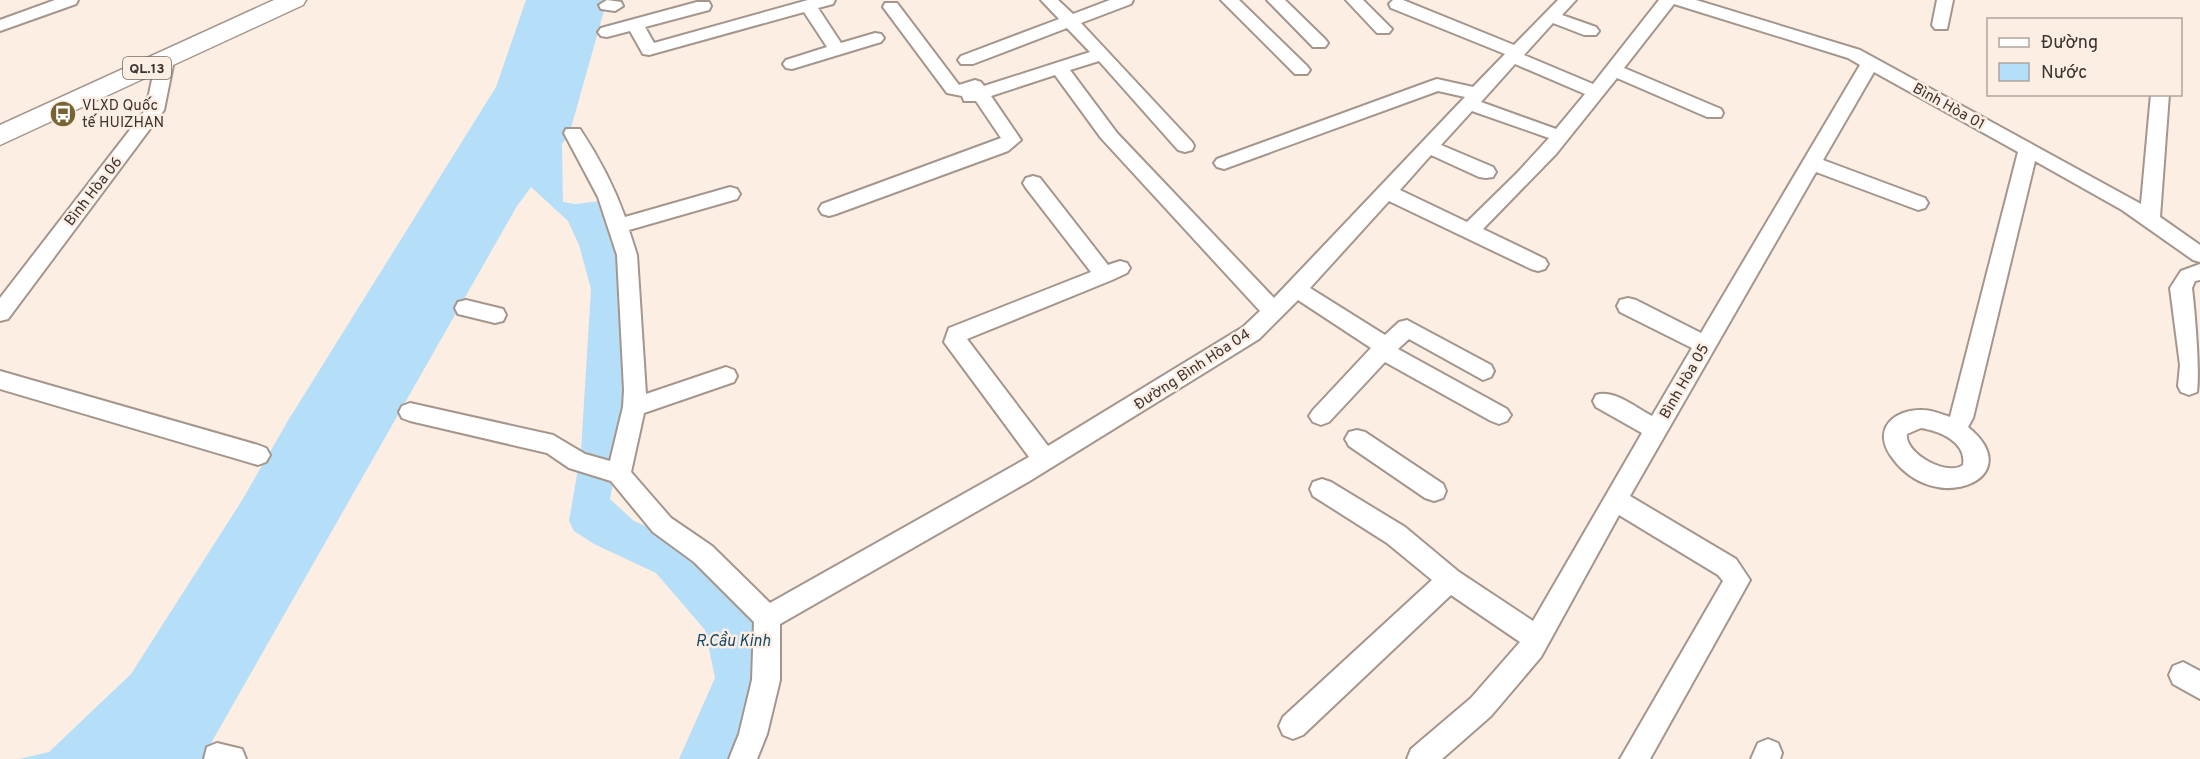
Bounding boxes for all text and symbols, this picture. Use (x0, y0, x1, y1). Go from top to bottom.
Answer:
legend (1987, 18, 2182, 96)
text: Đường (2041, 32, 2098, 55)
road number: QL.13 (123, 57, 171, 79)
text: Nước (2041, 62, 2087, 85)
street label: Bình Hòa 01 (1909, 80, 1988, 135)
place label: VLXD Quốc tế HUIZHAN (82, 96, 164, 133)
bus stop icon: VLXD Quốc tế HUIZHAN (48, 99, 78, 129)
street label: Bình Hòa 06 (61, 153, 127, 231)
street label: Đường Bình Hòa 04 (1131, 326, 1254, 415)
street label: Bình Hòa 05 (1656, 341, 1714, 423)
water label: R.Cầu Kinh (696, 630, 771, 652)

